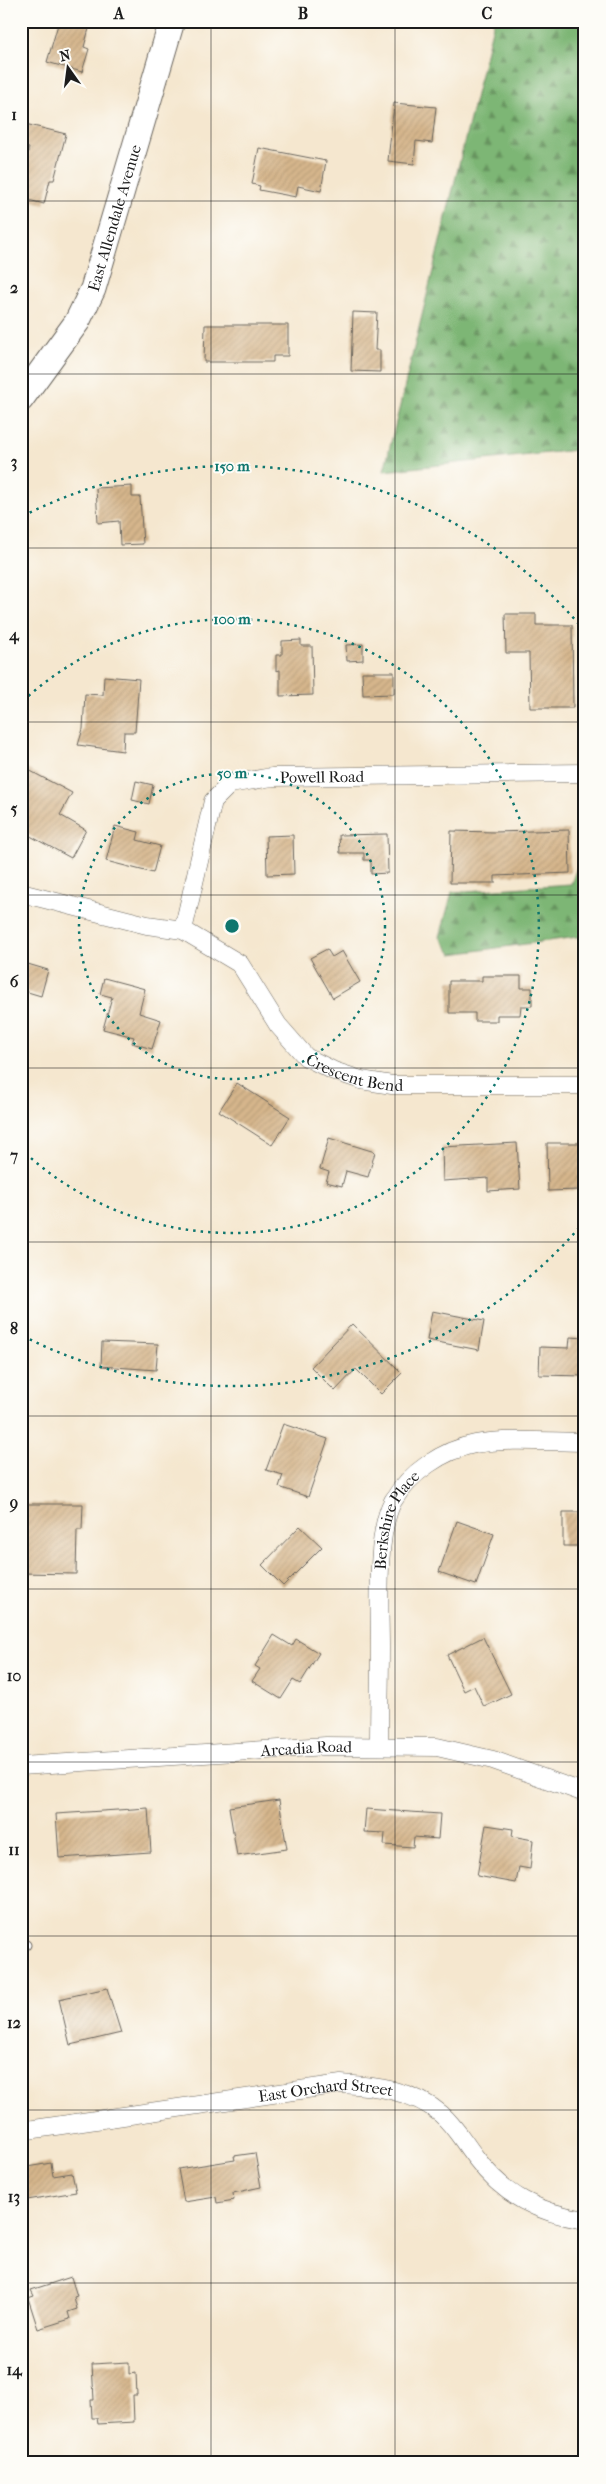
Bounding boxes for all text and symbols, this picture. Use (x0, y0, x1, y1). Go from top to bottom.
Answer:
text: A (113, 4, 125, 23)
text: B (298, 4, 308, 23)
text: C (482, 4, 493, 23)
north arrow (42, 42, 92, 92)
text: N (58, 46, 73, 65)
text: 1 (11, 105, 17, 124)
street label: East Allendale Avenue (84, 142, 145, 294)
text: 2 (10, 278, 18, 297)
text: 3 (11, 452, 17, 472)
text: 150 m (214, 457, 250, 475)
text: 100 m (213, 610, 251, 628)
text: 4 (8, 625, 20, 645)
text: 50 m (217, 764, 248, 782)
street label: Powell Road (280, 767, 365, 787)
text: 5 (11, 799, 18, 818)
centre of rings (223, 917, 241, 935)
text: 6 (10, 972, 19, 991)
street label: Crescent Bend (303, 1050, 403, 1095)
text: 7 (9, 1146, 18, 1165)
text: 8 (10, 1319, 18, 1338)
street label: Berkshire Place (371, 1466, 423, 1570)
text: 9 (9, 1493, 18, 1513)
text: 10 (7, 1666, 21, 1685)
street label: Arcadia Road (259, 1737, 352, 1760)
text: 11 (8, 1840, 20, 1859)
text: 12 (7, 2013, 21, 2032)
street label: East Orchard Street (257, 2075, 395, 2106)
text: 13 (8, 2187, 20, 2207)
text: 14 (6, 2360, 23, 2380)

